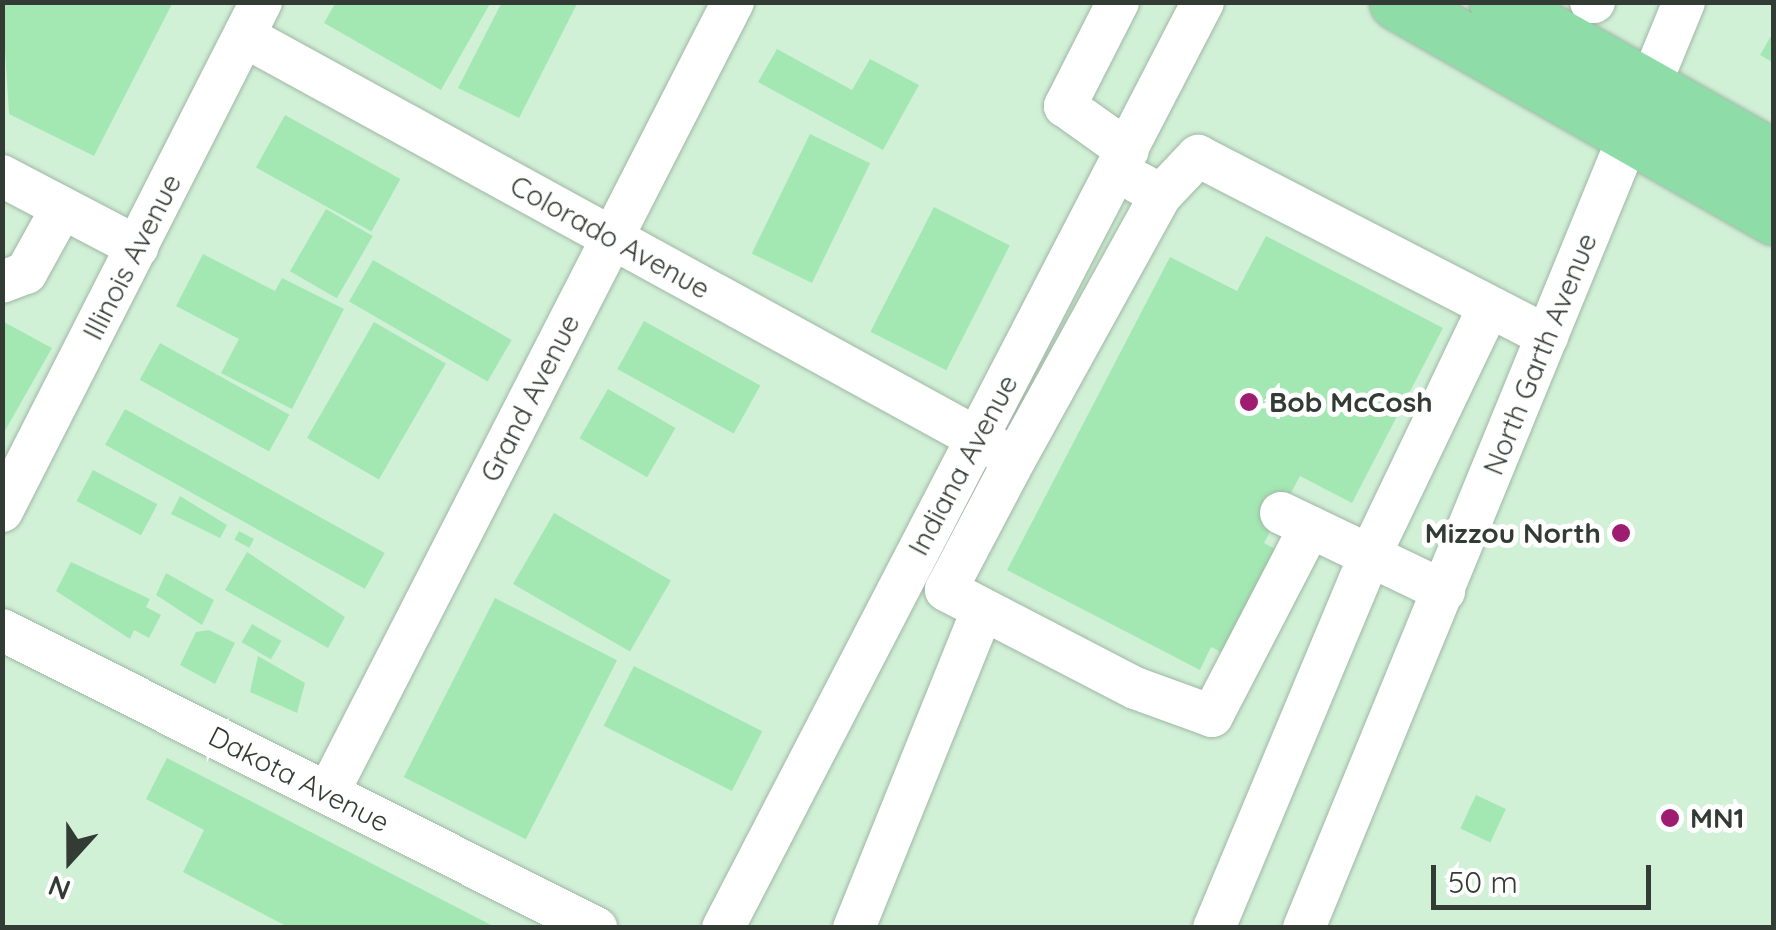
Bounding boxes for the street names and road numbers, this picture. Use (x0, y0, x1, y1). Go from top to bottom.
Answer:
street label: Colorado Avenue (504, 168, 716, 306)
street label: Illinois Avenue (76, 169, 188, 345)
street label: North Garth Avenue (1476, 228, 1604, 480)
street label: Grand Avenue (473, 309, 587, 487)
street label: Indiana Avenue (901, 369, 1025, 561)
street label: Dakota Avenue (203, 719, 395, 839)

